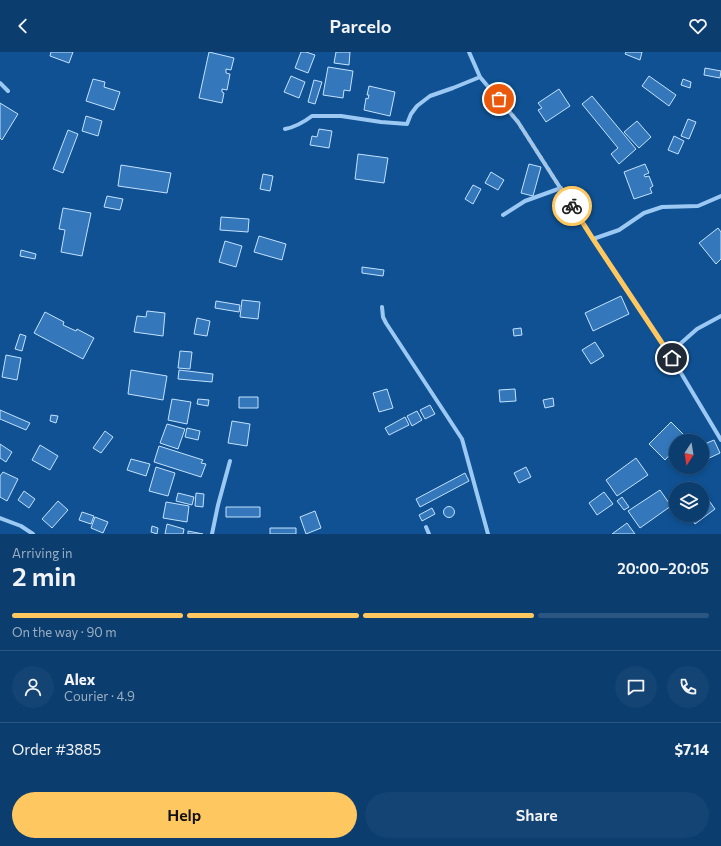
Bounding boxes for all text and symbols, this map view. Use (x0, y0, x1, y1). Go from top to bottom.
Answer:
icon: back (12, 15, 34, 37)
text: Parcelo (330, 15, 391, 37)
icon: heart (687, 15, 709, 37)
pin (482, 82, 516, 116)
icon: bag (488, 88, 510, 110)
courier (552, 186, 592, 226)
icon: bike (561, 195, 583, 217)
pin (655, 341, 689, 375)
icon: home (661, 347, 683, 369)
north arrow (669, 434, 709, 474)
map controls (669, 434, 709, 522)
button: layers (669, 482, 709, 522)
text: Arriving in (12, 545, 72, 561)
text: 20:00–20:05 (617, 559, 709, 577)
text: 2 min (12, 560, 76, 591)
text: On the way · 90 m (12, 624, 117, 640)
button: person (12, 666, 54, 708)
button: chat (615, 666, 657, 708)
button: phone (667, 666, 709, 708)
text: Alex (64, 670, 95, 688)
text: Courier · 4.9 (64, 688, 135, 704)
text: Order #3885 (12, 740, 101, 758)
text: $7.14 (674, 740, 709, 758)
button: Help (12, 792, 357, 838)
button: Share (365, 792, 709, 838)

